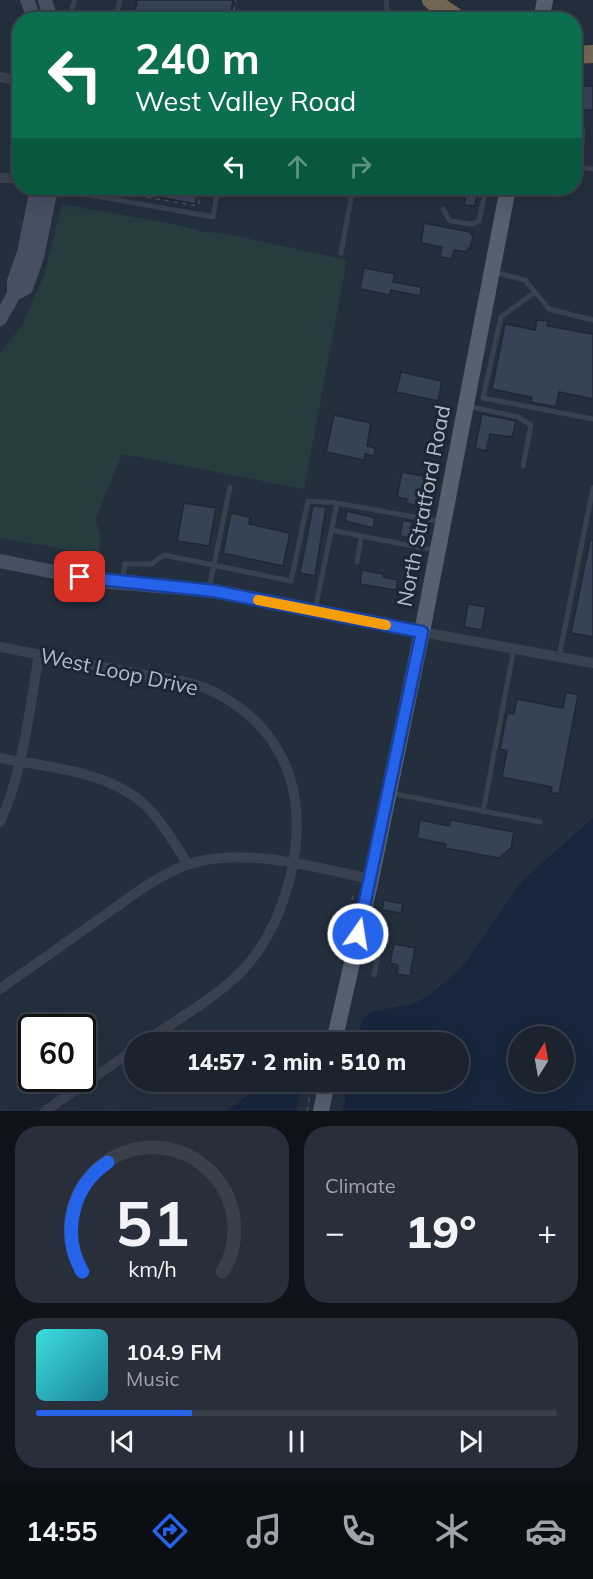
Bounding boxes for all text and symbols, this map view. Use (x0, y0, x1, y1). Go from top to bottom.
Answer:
text: 240 m (135, 32, 260, 85)
icon: left (36, 36, 114, 114)
text: West Valley Road (135, 84, 356, 118)
icon: left (218, 150, 251, 183)
icon: ahead (281, 150, 314, 183)
icon: right (344, 150, 377, 183)
street label: North Stratford Road (391, 403, 455, 609)
pin (54, 551, 105, 602)
icon: arrive (63, 560, 96, 593)
street label: West Loop Drive (38, 642, 201, 700)
position arrow (326, 902, 390, 966)
speed limit sign: 60 (18, 1014, 96, 1092)
north arrow (508, 1026, 574, 1092)
map controls (508, 1026, 574, 1092)
text: 14:57 · 2 min · 510 m (187, 1048, 406, 1076)
text: Climate (325, 1173, 396, 1198)
text: 51 (115, 1183, 189, 1262)
text: 19° (405, 1203, 477, 1259)
text: − (325, 1211, 345, 1252)
text: + (537, 1211, 557, 1252)
text: km/h (128, 1255, 176, 1282)
text: 104.9 FM (126, 1338, 222, 1366)
text: Music (126, 1366, 179, 1391)
icon: previous (106, 1425, 139, 1458)
icon: pause (280, 1425, 313, 1458)
icon: next (454, 1425, 487, 1458)
icon: directions (149, 1510, 191, 1552)
icon: music (243, 1510, 285, 1552)
icon: phone (337, 1510, 379, 1552)
icon: climate (431, 1510, 473, 1552)
icon: car (525, 1510, 567, 1552)
text: 14:55 (26, 1514, 97, 1548)

